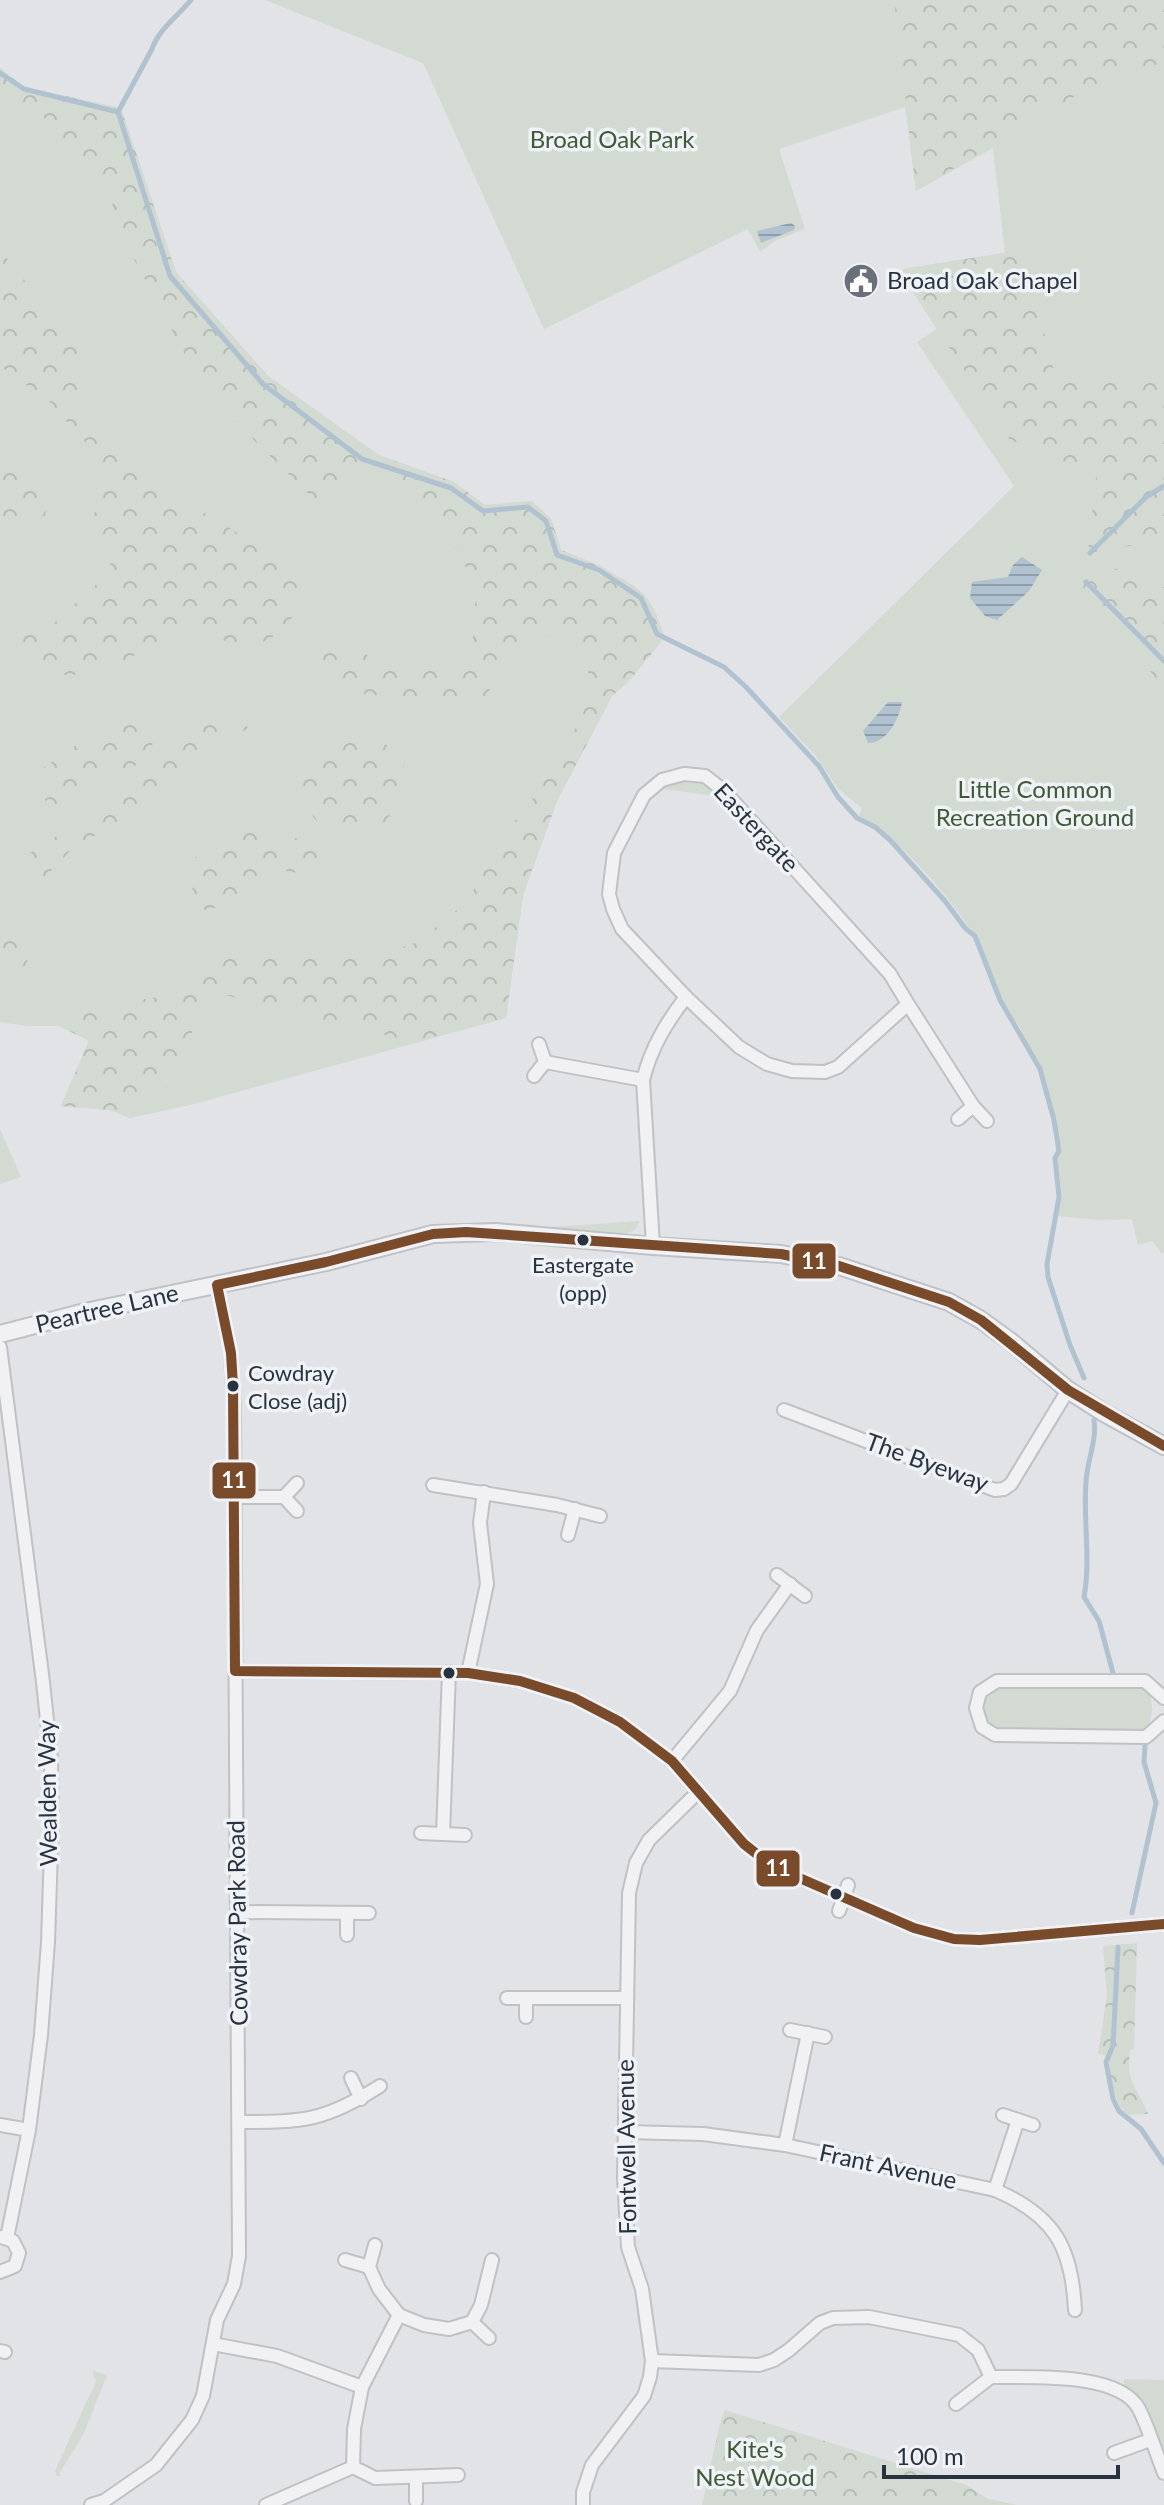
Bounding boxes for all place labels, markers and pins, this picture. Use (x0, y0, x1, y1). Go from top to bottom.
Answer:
public building icon: Broad Oak Chapel (842, 262, 880, 300)
place label: Broad Oak Chapel (887, 265, 1078, 294)
marker: Eastergate (opp) (575, 1232, 591, 1248)
place label: Eastergate (opp) (532, 1251, 634, 1306)
place label: Cowdray Close (adj) (248, 1359, 347, 1414)
marker: Cowdray Close (adj) (225, 1378, 241, 1394)
unlabelled marker (441, 1665, 457, 1681)
unlabelled marker (828, 1886, 844, 1902)

